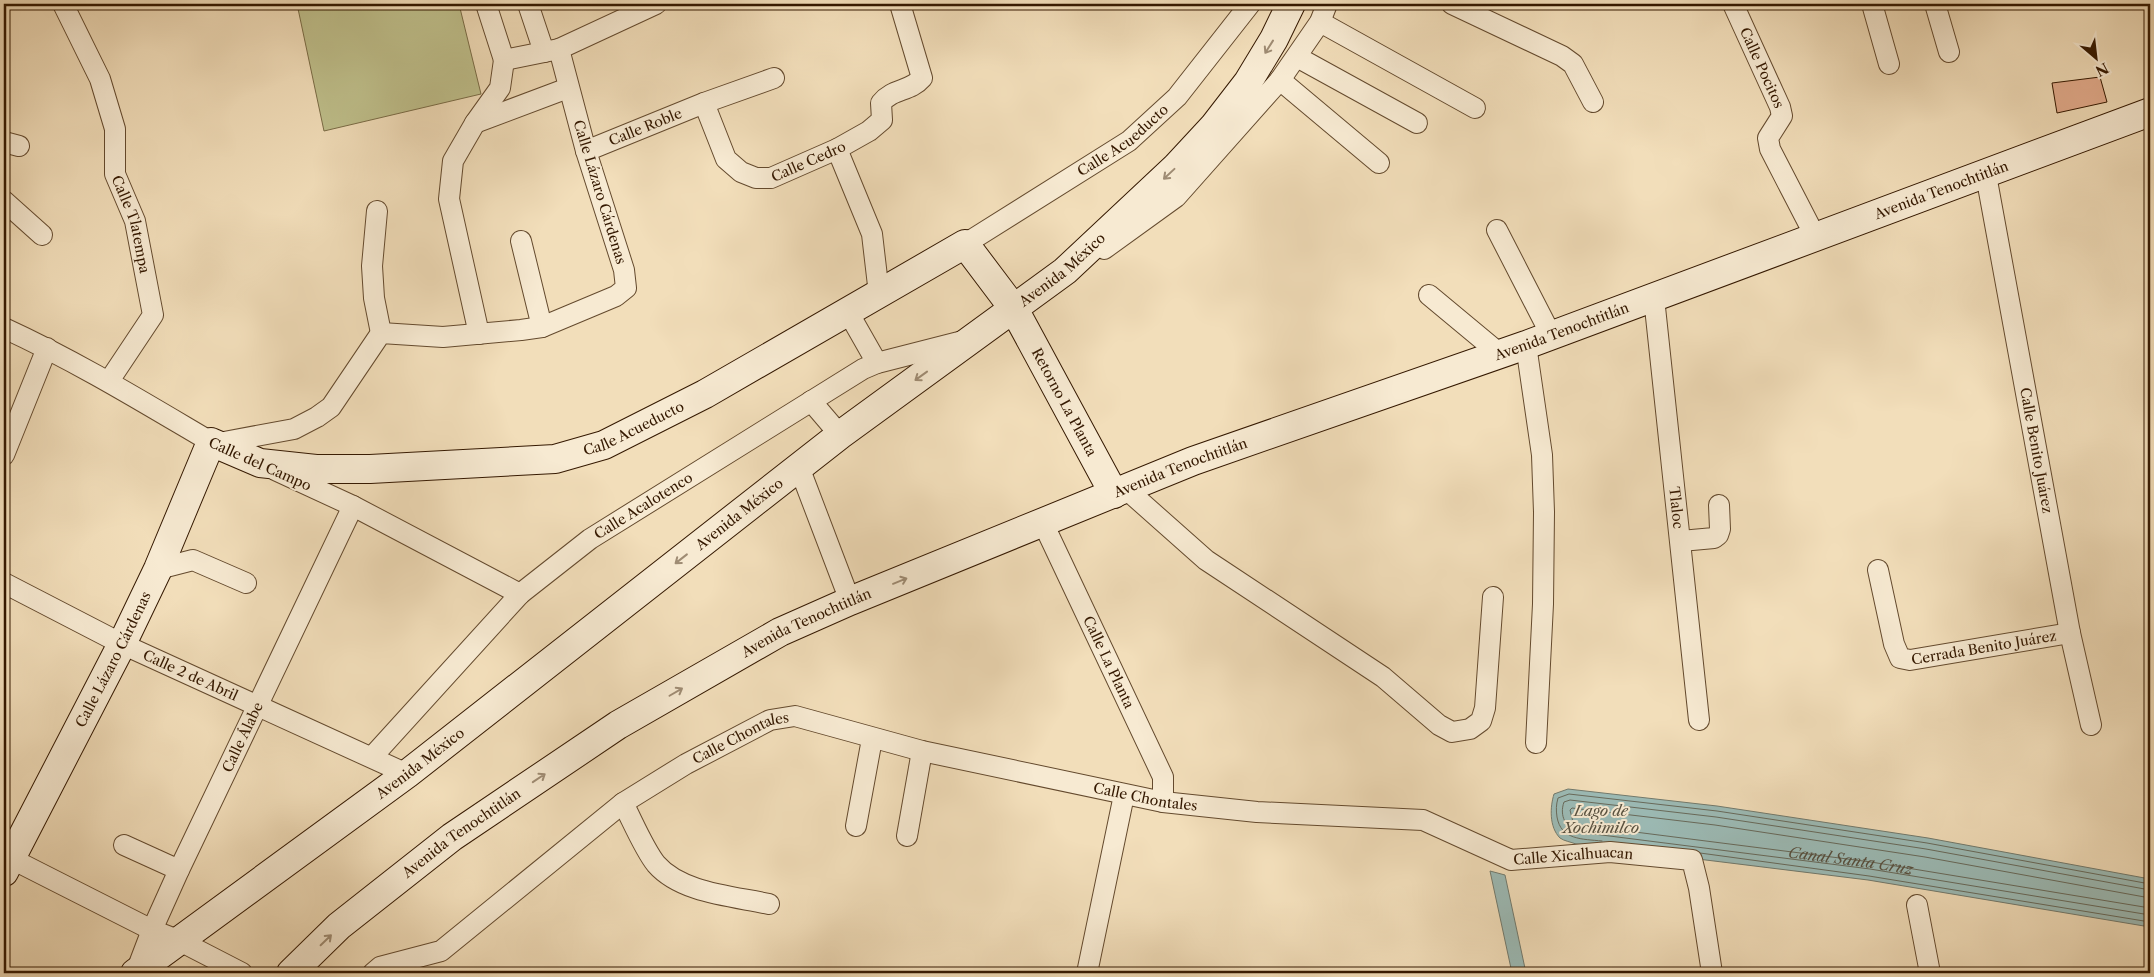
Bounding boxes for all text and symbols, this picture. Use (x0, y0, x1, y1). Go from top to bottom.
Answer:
street label: Calle Pocitos (1736, 24, 1788, 111)
north arrow (2072, 32, 2122, 82)
one-way arrow (1264, 40, 1274, 54)
text: N (2093, 59, 2112, 80)
street label: Calle Acueducto (1074, 100, 1172, 180)
street label: Calle Roble (606, 104, 685, 150)
street label: Calle Lázaro Cárdenas (569, 118, 631, 266)
street label: Calle Cedro (768, 137, 849, 186)
street label: Avenida Tenochtitlán (1871, 157, 2011, 224)
one-way arrow (1162, 168, 1175, 180)
street label: Calle Tlatempa (108, 173, 154, 275)
street label: Avenida México (1015, 229, 1109, 311)
street label: Avenida Tenochtitlán (1491, 298, 1632, 365)
street label: Retorno La Planta (1028, 345, 1101, 460)
one-way arrow (914, 371, 928, 381)
street label: Calle Benito Juárez (2016, 386, 2057, 515)
street label: Calle Acueducto (581, 397, 687, 459)
street label: Calle del Campo (206, 433, 314, 495)
street label: Avenida Tenochtitlán (1110, 434, 1250, 502)
street label: Calle Acalotenco (591, 468, 696, 543)
street label: Avenida México (691, 474, 787, 554)
street label: Tlaloc (1665, 486, 1688, 530)
one-way arrow (675, 554, 688, 565)
one-way arrow (892, 576, 907, 585)
street label: Avenida Tenochtitlán (737, 584, 874, 662)
street label: Calle Lázaro Cárdenas (71, 589, 155, 730)
street label: Calle La Planta (1079, 613, 1139, 712)
street label: Cerrada Benito Juárez (1910, 626, 2058, 669)
street label: Calle 2 de Abril (140, 646, 241, 705)
one-way arrow (669, 686, 683, 696)
street label: Calle Álabe (218, 699, 267, 775)
street label: Calle Chontales (689, 708, 790, 768)
street label: Avenida México (372, 724, 468, 803)
one-way arrow (532, 773, 546, 784)
street label: Calle Chontales (1092, 779, 1198, 815)
street label: Avenida Tenochtitlán (398, 784, 524, 882)
water label: Lago de Xochimilco (1561, 801, 1639, 837)
water label: Canal Santa Cruz (1787, 842, 1916, 878)
street label: Calle Xicalhuacan (1513, 843, 1634, 869)
one-way arrow (319, 934, 331, 946)

